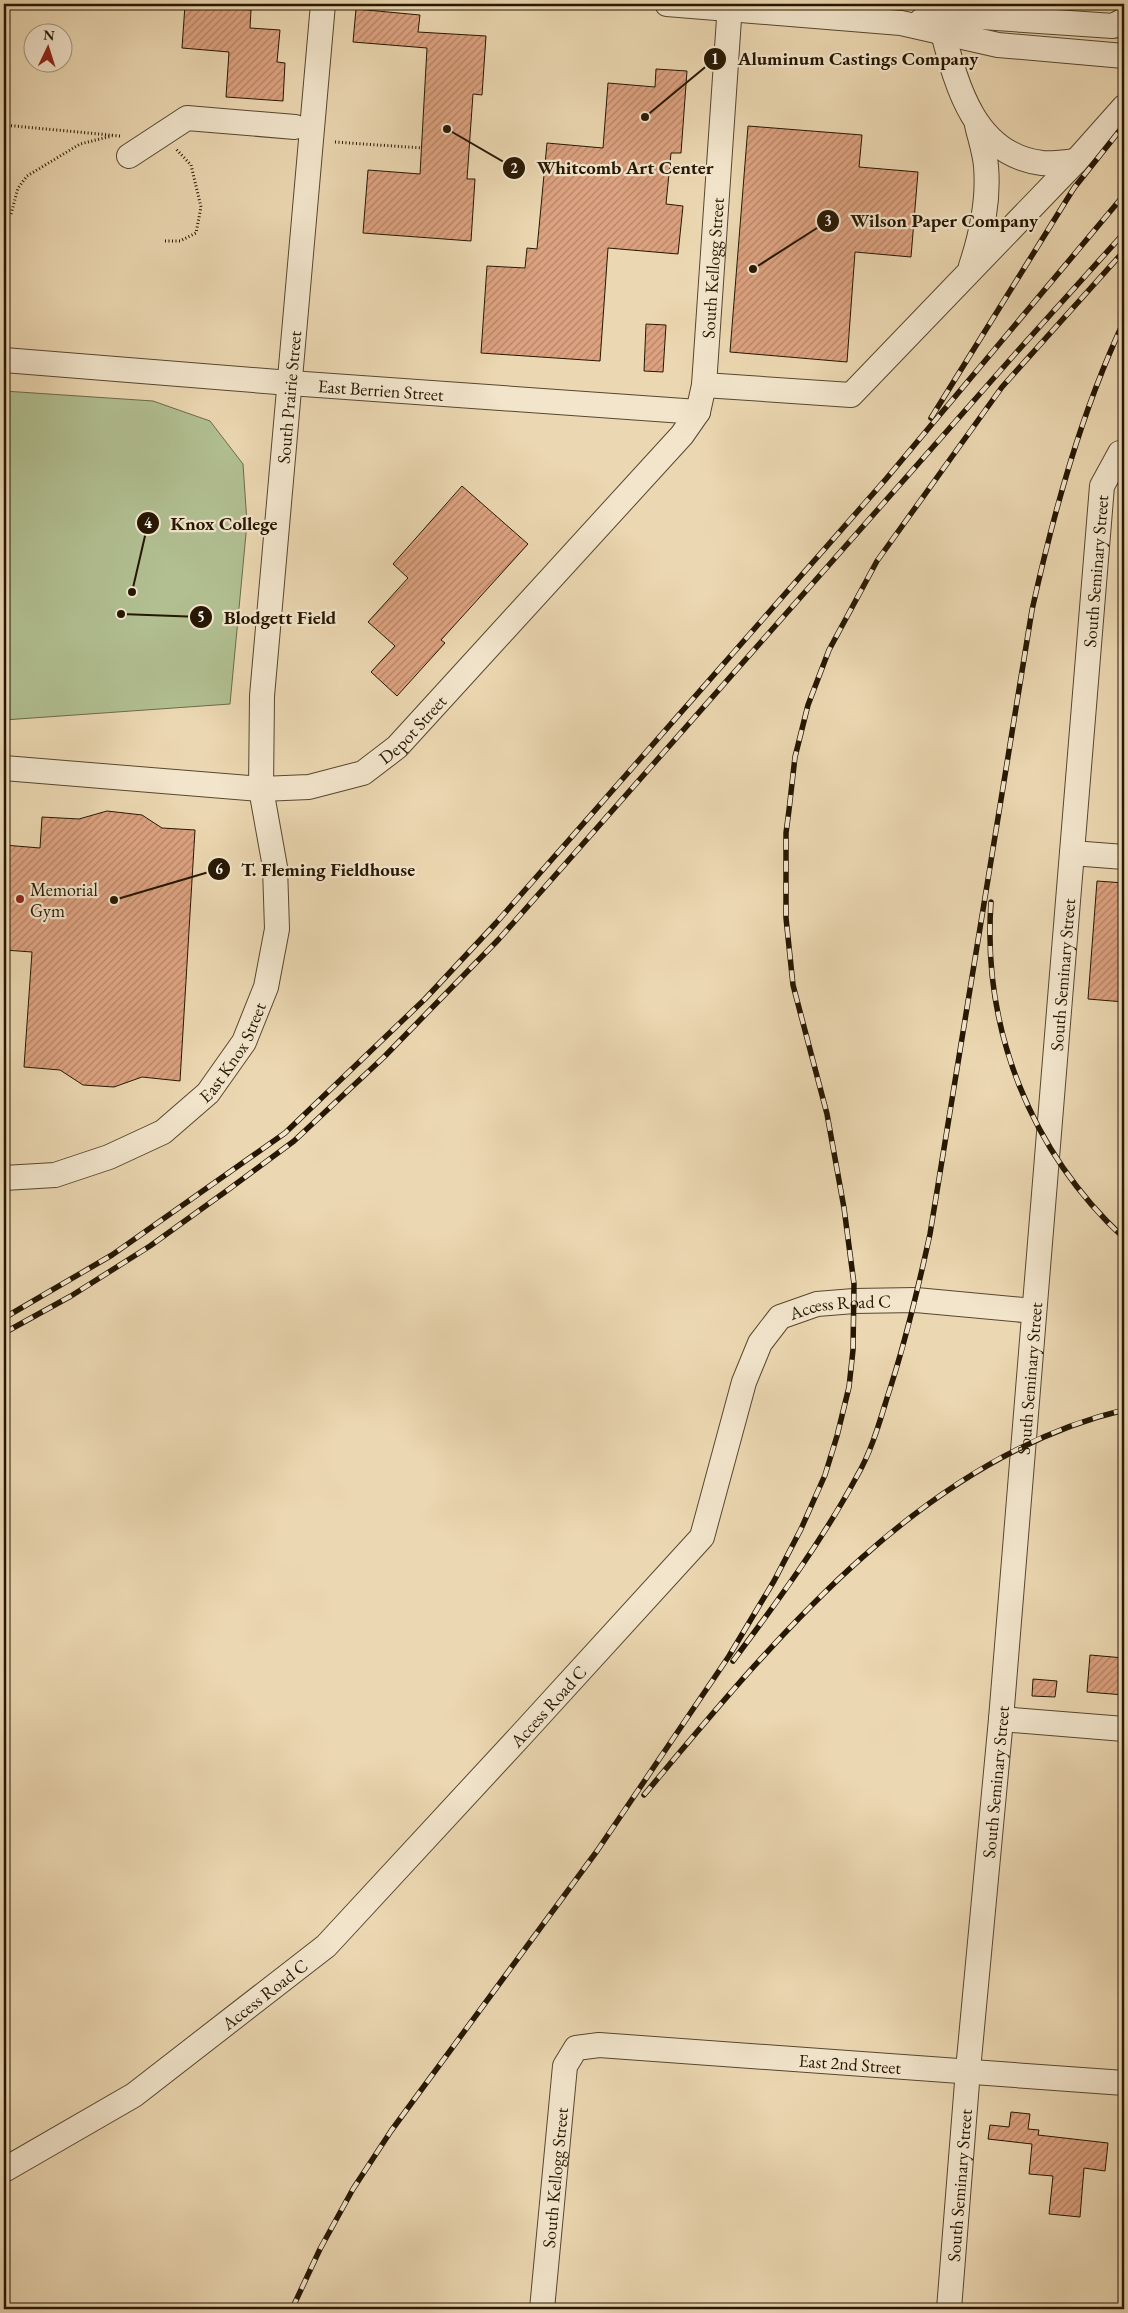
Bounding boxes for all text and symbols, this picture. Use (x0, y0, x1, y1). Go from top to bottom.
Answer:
north arrow (22, 22, 72, 72)
text: N (43, 26, 56, 44)
callout: Aluminum Castings Company (702, 42, 988, 76)
text: Aluminum Castings Company (737, 46, 979, 71)
text: 1 (711, 49, 719, 68)
callout: Whitcomb Art Center (502, 151, 724, 185)
text: Whitcomb Art Center (536, 155, 714, 180)
text: 2 (510, 158, 518, 177)
street label: South Kellogg Street (696, 196, 728, 339)
callout: Wilson Paper Company (815, 204, 1048, 238)
text: Wilson Paper Company (850, 208, 1039, 233)
text: 3 (824, 211, 832, 230)
street label: South Prairie Street (271, 329, 306, 465)
street label: East Berrien Street (317, 374, 445, 405)
street label: South Seminary Street (1077, 494, 1113, 648)
callout: Knox College (135, 506, 287, 540)
text: Knox College (171, 511, 277, 536)
text: 4 (144, 513, 153, 532)
callout: Blodgett Field (188, 600, 346, 634)
text: Blodgett Field (224, 605, 337, 630)
text: 5 (197, 607, 205, 626)
street label: Depot Street (374, 689, 451, 768)
callout: T. Fleming Fieldhouse (206, 852, 425, 886)
text: T. Fleming Fieldhouse (241, 857, 415, 882)
text: 6 (215, 859, 223, 878)
place label: Memorial Gym (30, 878, 98, 922)
marker: Memorial Gym (14, 893, 26, 905)
street label: South Seminary Street (1044, 897, 1080, 1052)
street label: East Knox Street (194, 998, 270, 1107)
street label: Access Road C (785, 1289, 891, 1325)
street label: South Seminary Street (1011, 1301, 1047, 1456)
street label: Access Road C (504, 1660, 591, 1752)
street label: South Seminary Street (976, 1705, 1014, 1859)
street label: Access Road C (216, 1953, 312, 2035)
street label: East 2nd Street (798, 2048, 902, 2078)
street label: South Kellogg Street (536, 2106, 573, 2249)
street label: South Seminary Street (941, 2108, 976, 2263)

